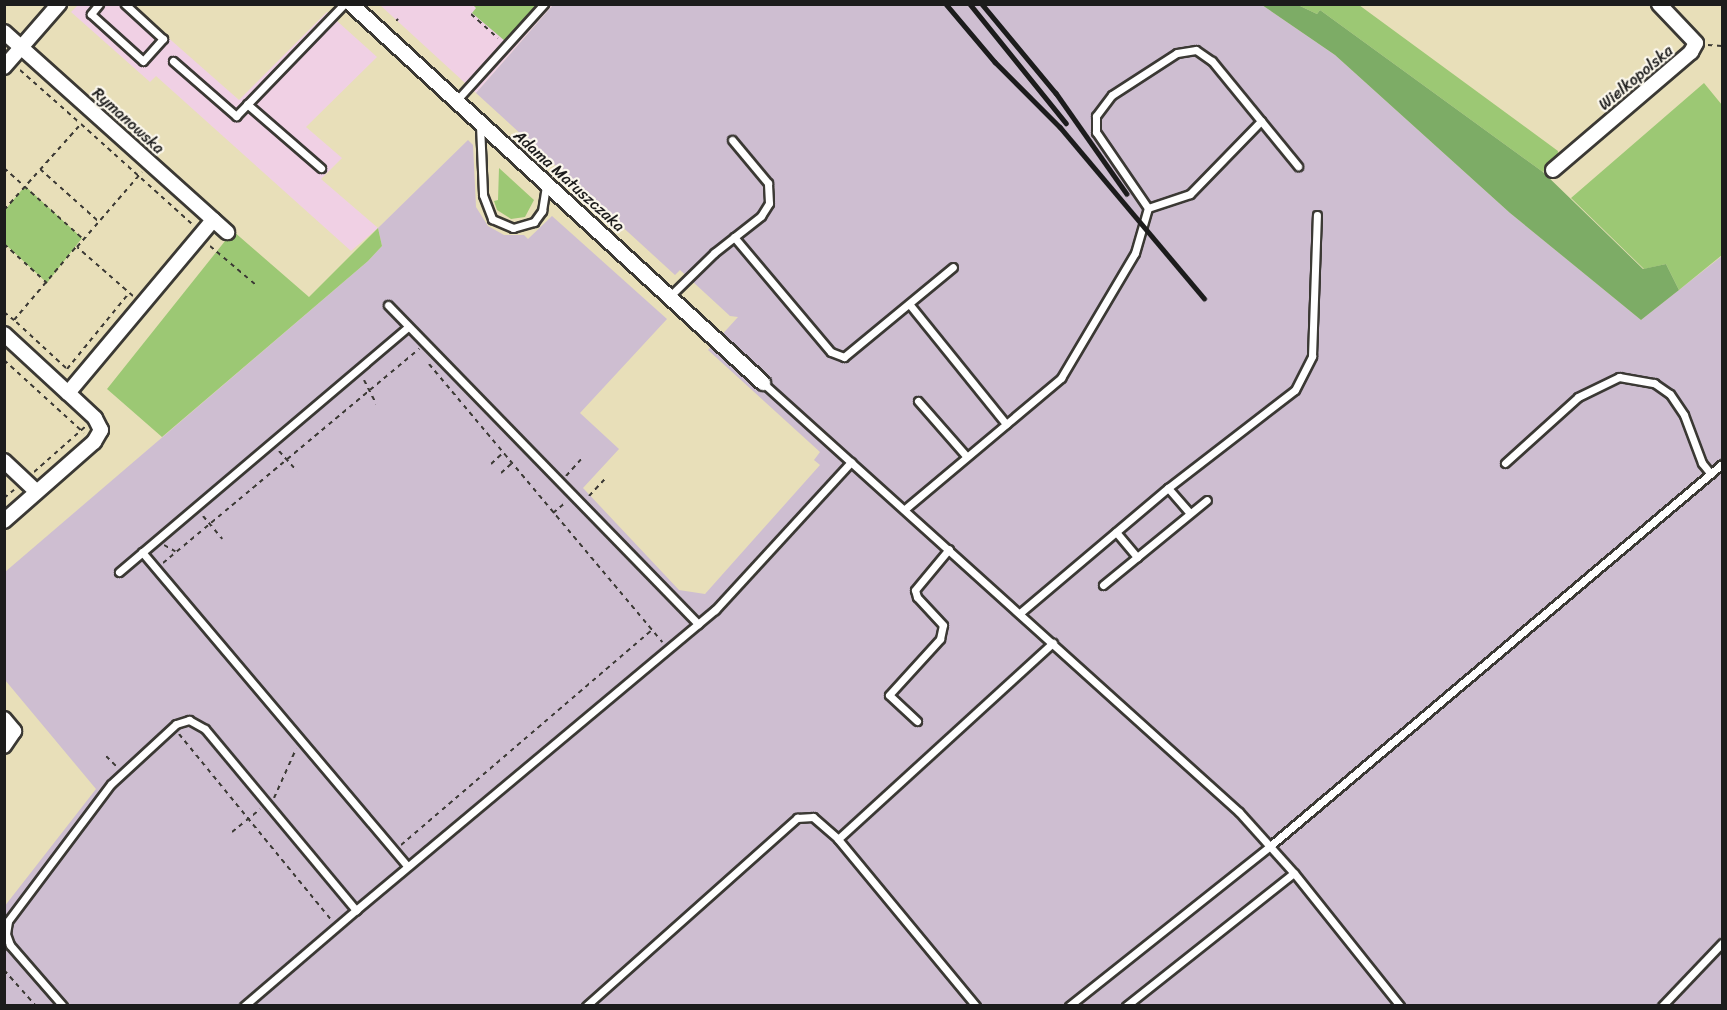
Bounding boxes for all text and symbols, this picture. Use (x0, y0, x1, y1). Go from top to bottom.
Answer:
street label: Wielkopolska (1595, 41, 1677, 115)
street label: Rymanowska (88, 84, 168, 158)
street label: Adama Matuszczaka (509, 126, 629, 236)

